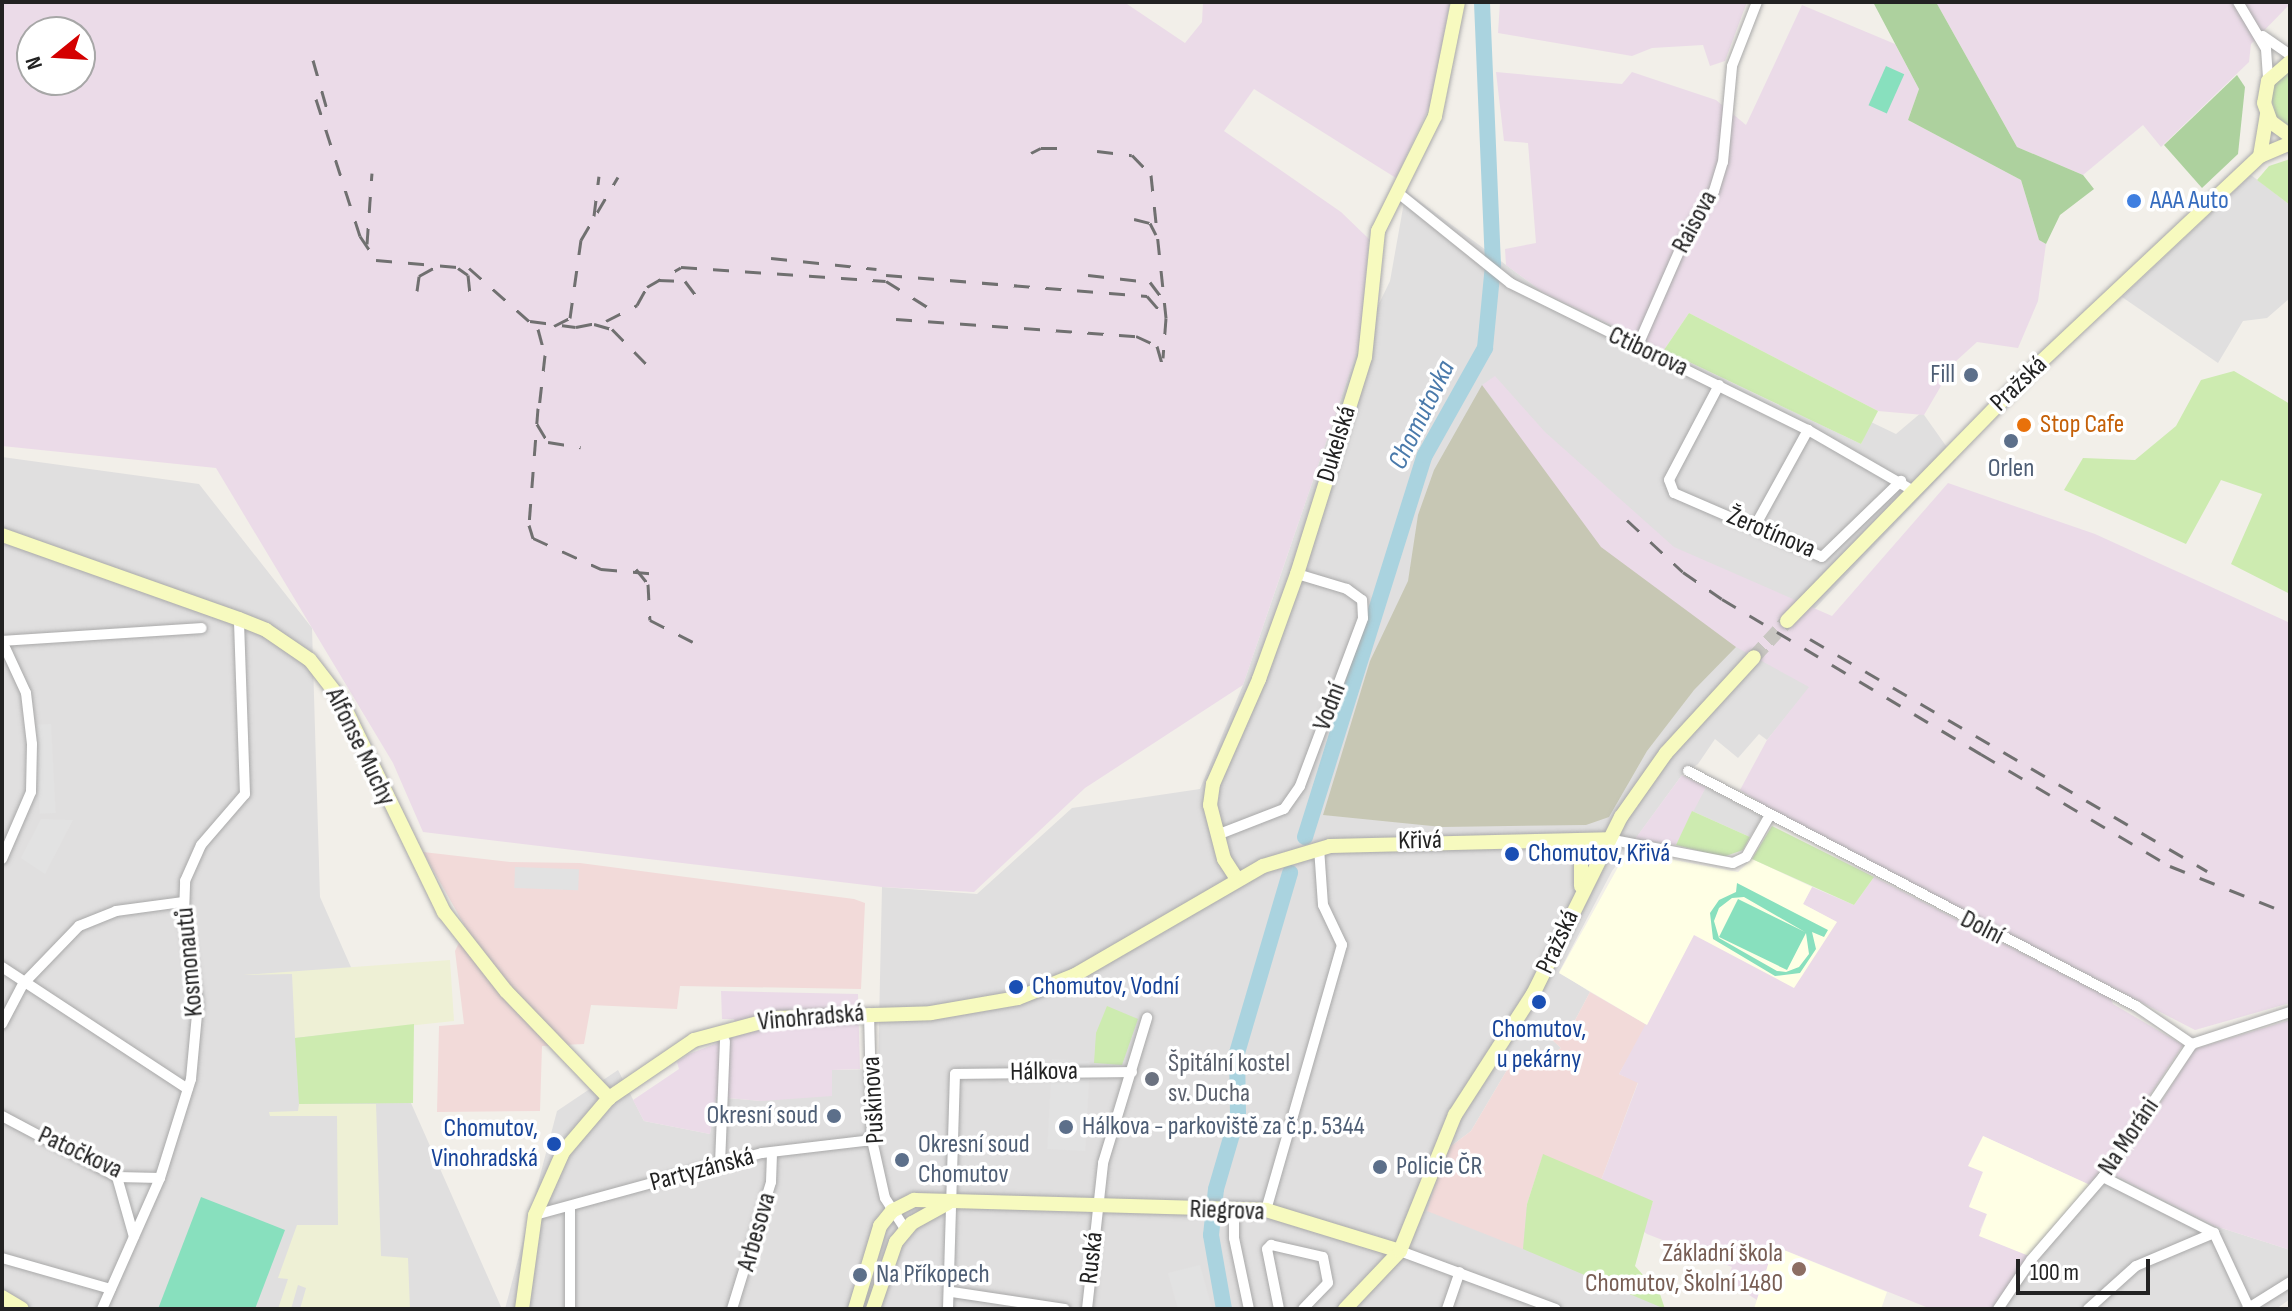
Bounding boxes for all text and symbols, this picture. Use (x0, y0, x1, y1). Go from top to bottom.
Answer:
north arrow (16, 16, 96, 96)
text: N (20, 53, 49, 73)
street label: Raisova (1666, 185, 1724, 259)
place label: AAA Auto (2150, 185, 2229, 217)
marker: AAA Auto (2125, 192, 2143, 210)
street label: Ctiborova (1603, 320, 1693, 384)
street label: Pražská (1984, 350, 2054, 418)
water label: Chomutovka (1381, 355, 1463, 475)
place label: Fill (1930, 359, 1955, 391)
marker: Fill (1962, 366, 1980, 384)
street label: Dukelská (1311, 402, 1363, 486)
place label: Stop Cafe (2040, 409, 2124, 441)
marker: Stop Cafe (2015, 416, 2033, 434)
marker: Orlen (2002, 432, 2020, 450)
place label: Orlen (1988, 453, 2034, 485)
street label: Žerotínova (1722, 501, 1820, 565)
street label: Vodní (1307, 679, 1353, 735)
street label: Alfonse Muchy (318, 683, 402, 811)
street label: Křivá (1398, 825, 1442, 857)
place label: Chomutov, Křivá (1528, 838, 1670, 870)
marker: Chomutov, Křivá (1503, 845, 1521, 863)
street label: Dolní (1955, 904, 2009, 952)
street label: Pražská (1530, 905, 1586, 979)
street label: Kosmonautů (170, 906, 210, 1018)
place label: Chomutov, Vodní (1032, 971, 1179, 1003)
marker: Chomutov, Vodní (1007, 978, 1025, 996)
marker: Chomutov, u pekárny (1530, 993, 1548, 1011)
street label: Vinohradská (756, 998, 866, 1038)
place label: Chomutov, u pekárny (1492, 1014, 1586, 1076)
place label: Špitální kostel sv. Ducha (1168, 1048, 1290, 1110)
street label: Puškinova (856, 1056, 892, 1144)
street label: Hálkova (1010, 1056, 1078, 1088)
marker: Špitální kostel sv. Ducha (1143, 1070, 1161, 1088)
street label: Na Moráni (2092, 1092, 2166, 1182)
place label: Okresní soud (706, 1100, 818, 1132)
marker: Okresní soud (825, 1107, 843, 1125)
place label: Hálkova - parkoviště za č.p. 5344 (1082, 1111, 1365, 1143)
place label: Chomutov, Vinohradská (431, 1113, 538, 1174)
marker: Hálkova - parkoviště za č.p. 5344 (1057, 1118, 1075, 1136)
street label: Patočkova (33, 1120, 127, 1186)
place label: Okresní soud Chomutov (918, 1129, 1030, 1190)
marker: Chomutov, Vinohradská (545, 1135, 563, 1153)
street label: Partyzánská (647, 1141, 757, 1199)
marker: Okresní soud Chomutov (893, 1151, 911, 1169)
place label: Policie ČR (1396, 1151, 1482, 1183)
marker: Policie ČR (1371, 1158, 1389, 1176)
street label: Arbesova (731, 1189, 783, 1275)
street label: Riegrova (1189, 1194, 1265, 1228)
street label: Ruská (1074, 1230, 1110, 1286)
place label: Základní škola Chomutov, Školní 1480 (1585, 1238, 1783, 1300)
scale bar (2020, 1243, 2154, 1293)
text: 100 m (2030, 1258, 2079, 1287)
place label: Na Příkopech (876, 1259, 990, 1291)
marker: Základní škola Chomutov, Školní 1480 (1790, 1260, 1808, 1278)
marker: Na Příkopech (851, 1266, 869, 1284)

